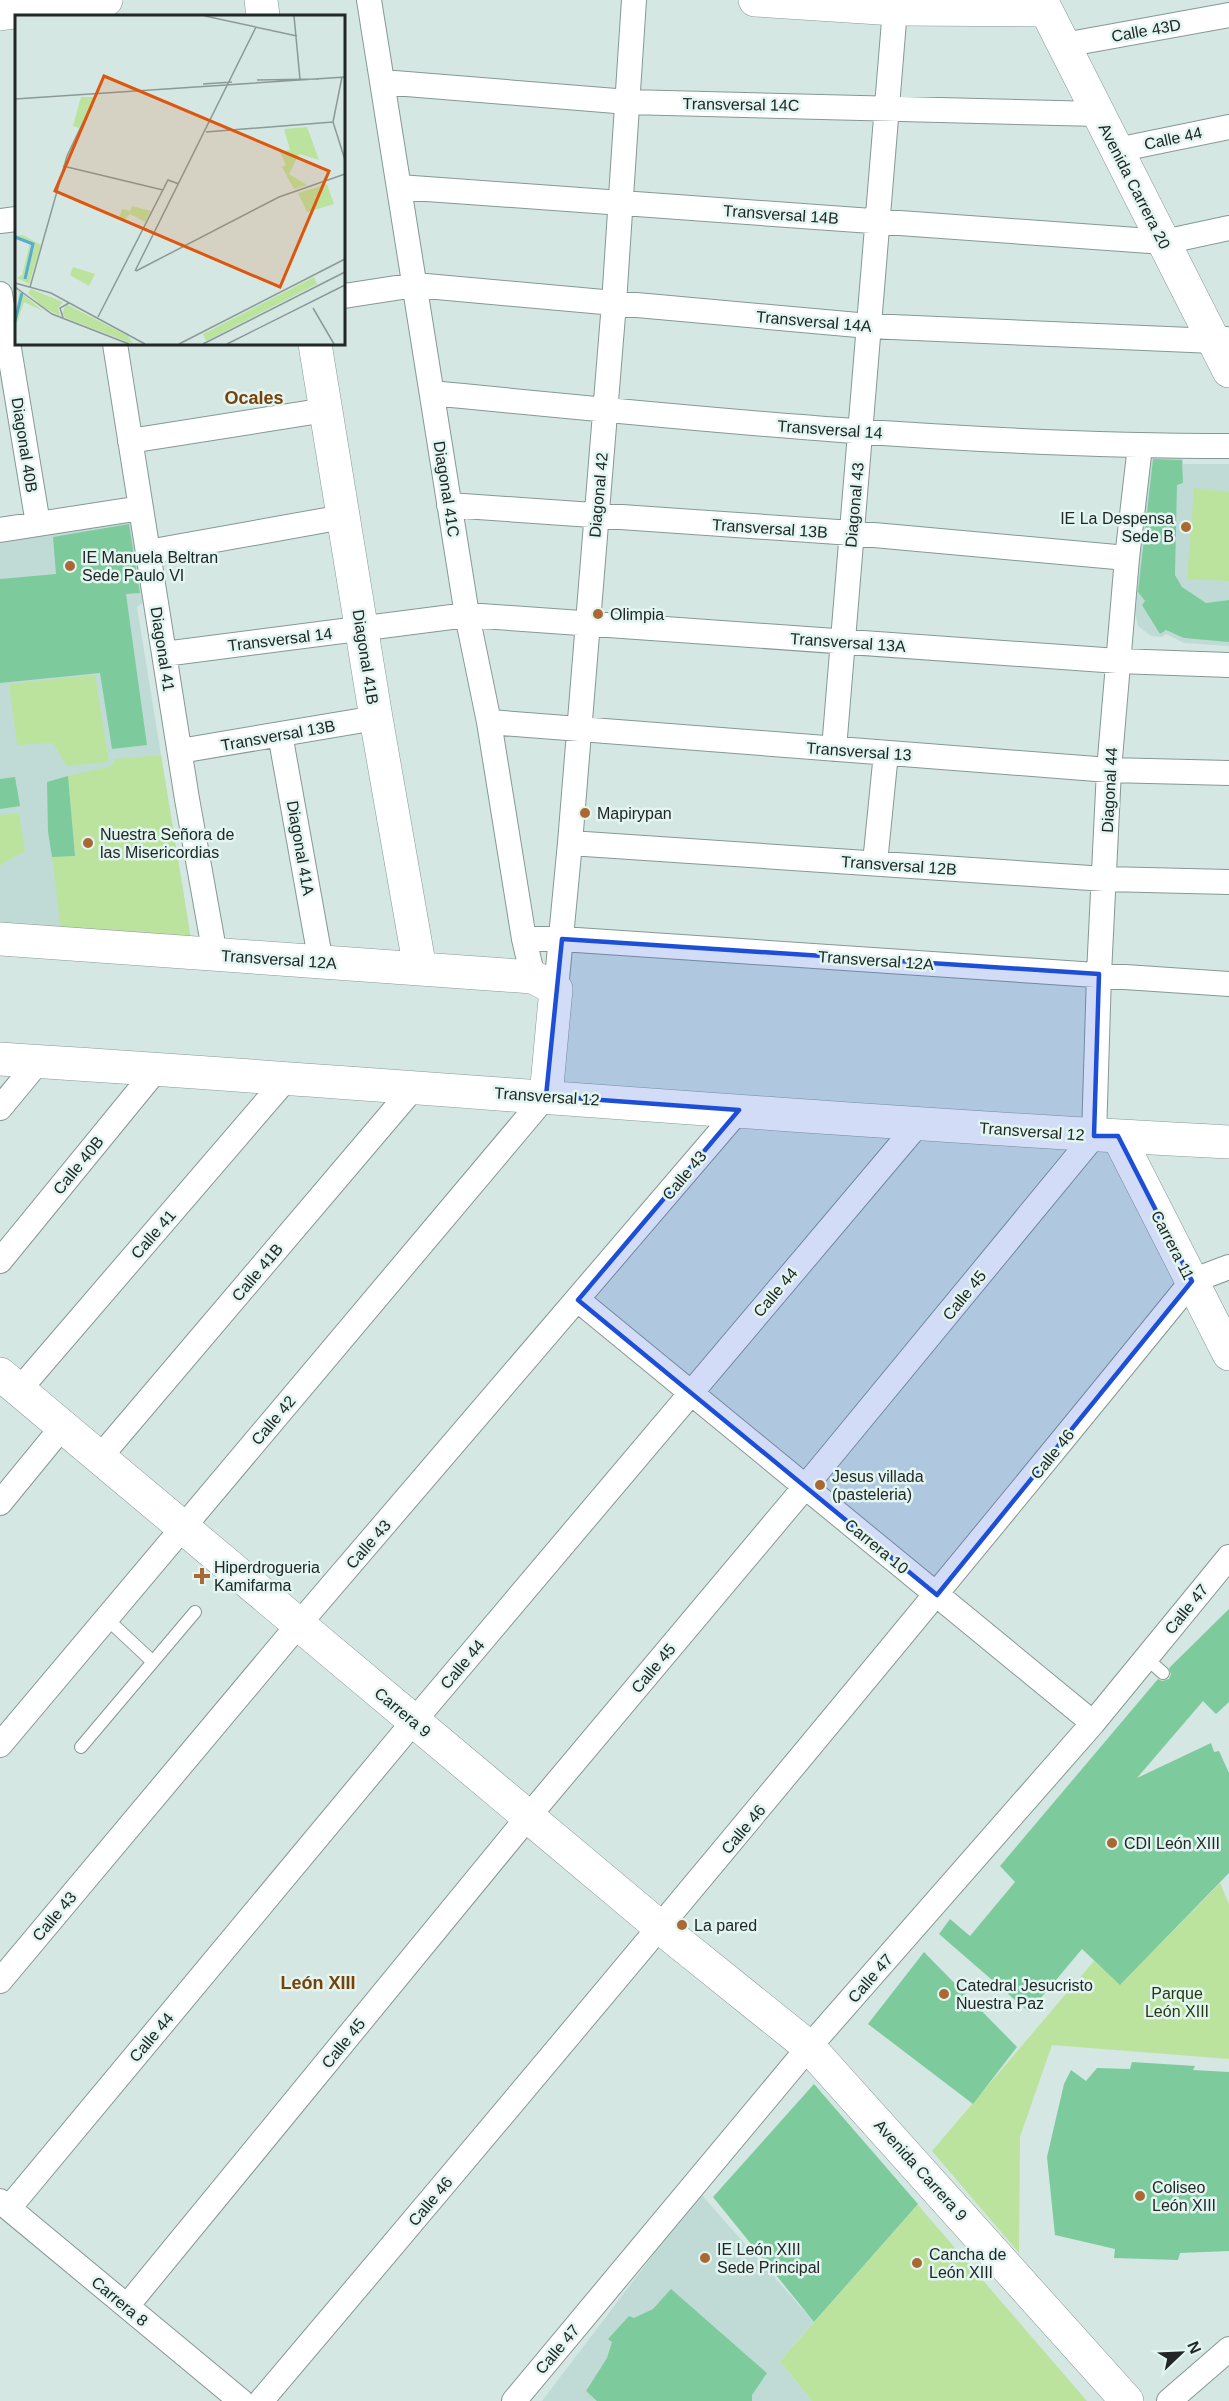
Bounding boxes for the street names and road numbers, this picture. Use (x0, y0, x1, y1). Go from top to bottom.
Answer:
street label: Calle 43D (1110, 16, 1182, 45)
street label: Transversal 14C (682, 95, 800, 114)
street label: Avenida Carrera 20 (1096, 121, 1174, 252)
street label: Calle 44 (1143, 124, 1204, 153)
street label: Transversal 14B (723, 202, 839, 227)
street label: Transversal 14A (755, 308, 873, 335)
street label: Diagonal 40B (9, 396, 40, 494)
street label: Transversal 14 (777, 417, 883, 442)
street label: Diagonal 41C (431, 440, 462, 538)
street label: Diagonal 42 (586, 452, 611, 538)
street label: Diagonal 43 (842, 462, 867, 548)
street label: Transversal 13B (712, 516, 828, 541)
street label: Diagonal 41 (147, 606, 178, 693)
street label: Diagonal 41B (350, 608, 381, 706)
street label: Transversal 14 (227, 625, 333, 654)
street label: Transversal 13A (790, 630, 907, 655)
street label: Transversal 13B (220, 717, 337, 754)
street label: Transversal 13 (806, 739, 912, 764)
street label: Diagonal 44 (1099, 747, 1120, 833)
street label: Diagonal 41A (284, 799, 317, 897)
street label: Transversal 12B (841, 853, 957, 878)
street label: Transversal 12A (221, 947, 338, 972)
street label: Transversal 12A (818, 948, 935, 973)
street label: Transversal 12 (494, 1084, 600, 1109)
street label: Transversal 12 (979, 1119, 1085, 1144)
street label: Calle 40B (50, 1133, 107, 1198)
street label: Calle 43 (659, 1147, 710, 1203)
street label: Calle 41 (128, 1207, 179, 1262)
street label: Carrera 11 (1148, 1208, 1197, 1283)
street label: Calle 41B (229, 1240, 286, 1304)
street label: Calle 44 (750, 1264, 801, 1320)
street label: Calle 45 (939, 1267, 990, 1323)
street label: Calle 42 (248, 1392, 299, 1448)
street label: Calle 46 (1027, 1426, 1078, 1482)
street label: Carrera 10 (842, 1516, 912, 1577)
street label: Calle 43 (343, 1517, 394, 1572)
street label: Calle 47 (1161, 1581, 1212, 1637)
street label: Calle 44 (437, 1636, 488, 1692)
street label: Calle 45 (628, 1640, 679, 1696)
street label: Carrera 9 (371, 1684, 434, 1741)
street label: Calle 46 (718, 1801, 769, 1857)
street label: Calle 43 (29, 1888, 80, 1944)
street label: Calle 47 (845, 1951, 896, 2006)
street label: Calle 44 (126, 2009, 177, 2065)
street label: Calle 45 (318, 2015, 369, 2071)
street label: Avenida Carrera 9 (871, 2117, 970, 2224)
street label: Calle 46 (405, 2173, 456, 2229)
street label: Carrera 8 (88, 2273, 151, 2330)
street label: Calle 47 (532, 2321, 583, 2377)

